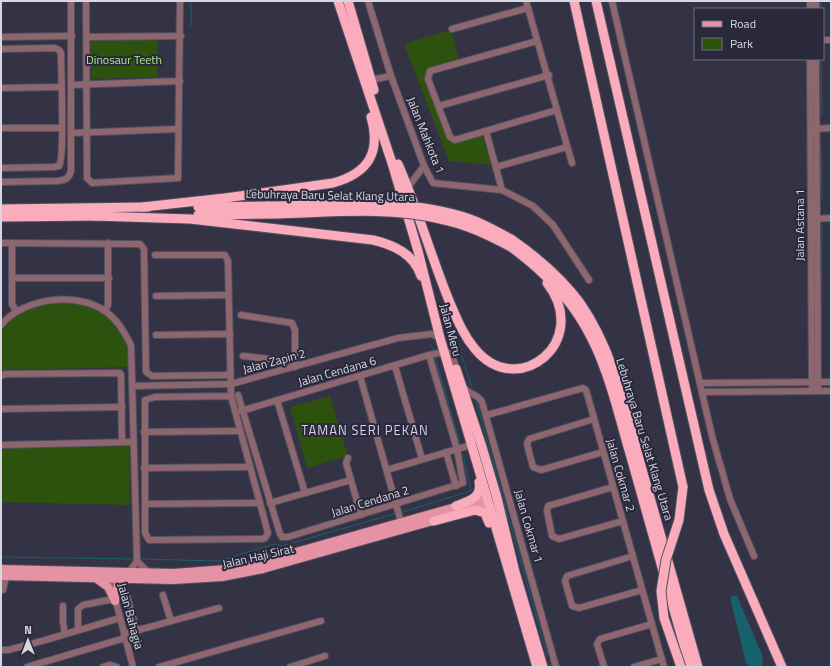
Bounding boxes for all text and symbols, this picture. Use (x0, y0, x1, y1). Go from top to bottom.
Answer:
legend (694, 8, 824, 60)
text: Road (730, 14, 756, 33)
text: Park (730, 34, 753, 53)
park label: Dinosaur Teeth (86, 50, 162, 69)
street label: Jalan Mahkota 1 (402, 94, 450, 176)
street label: Lebuhraya Baru Selat Klang Utara (245, 184, 415, 206)
street label: Jalan Astana 1 (790, 189, 809, 261)
street label: Jalan Meru (435, 301, 467, 359)
street label: Jalan Zapin 2 (240, 343, 308, 379)
street label: Jalan Cendana 6 (296, 351, 379, 391)
street label: Lebuhraya Baru Selat Klang Utara (611, 355, 679, 523)
district label: TAMAN SERI PEKAN (301, 420, 429, 440)
street label: Jalan Cokmar 2 (601, 436, 641, 514)
street label: Jalan Cendana 2 (329, 480, 411, 522)
street label: Jalan Cokmar 1 (509, 487, 549, 565)
street label: Jalan Haji Sirat (220, 538, 296, 573)
street label: Jalan Bahagia (113, 581, 149, 651)
north arrow (8, 620, 48, 660)
text: N (24, 622, 32, 638)

